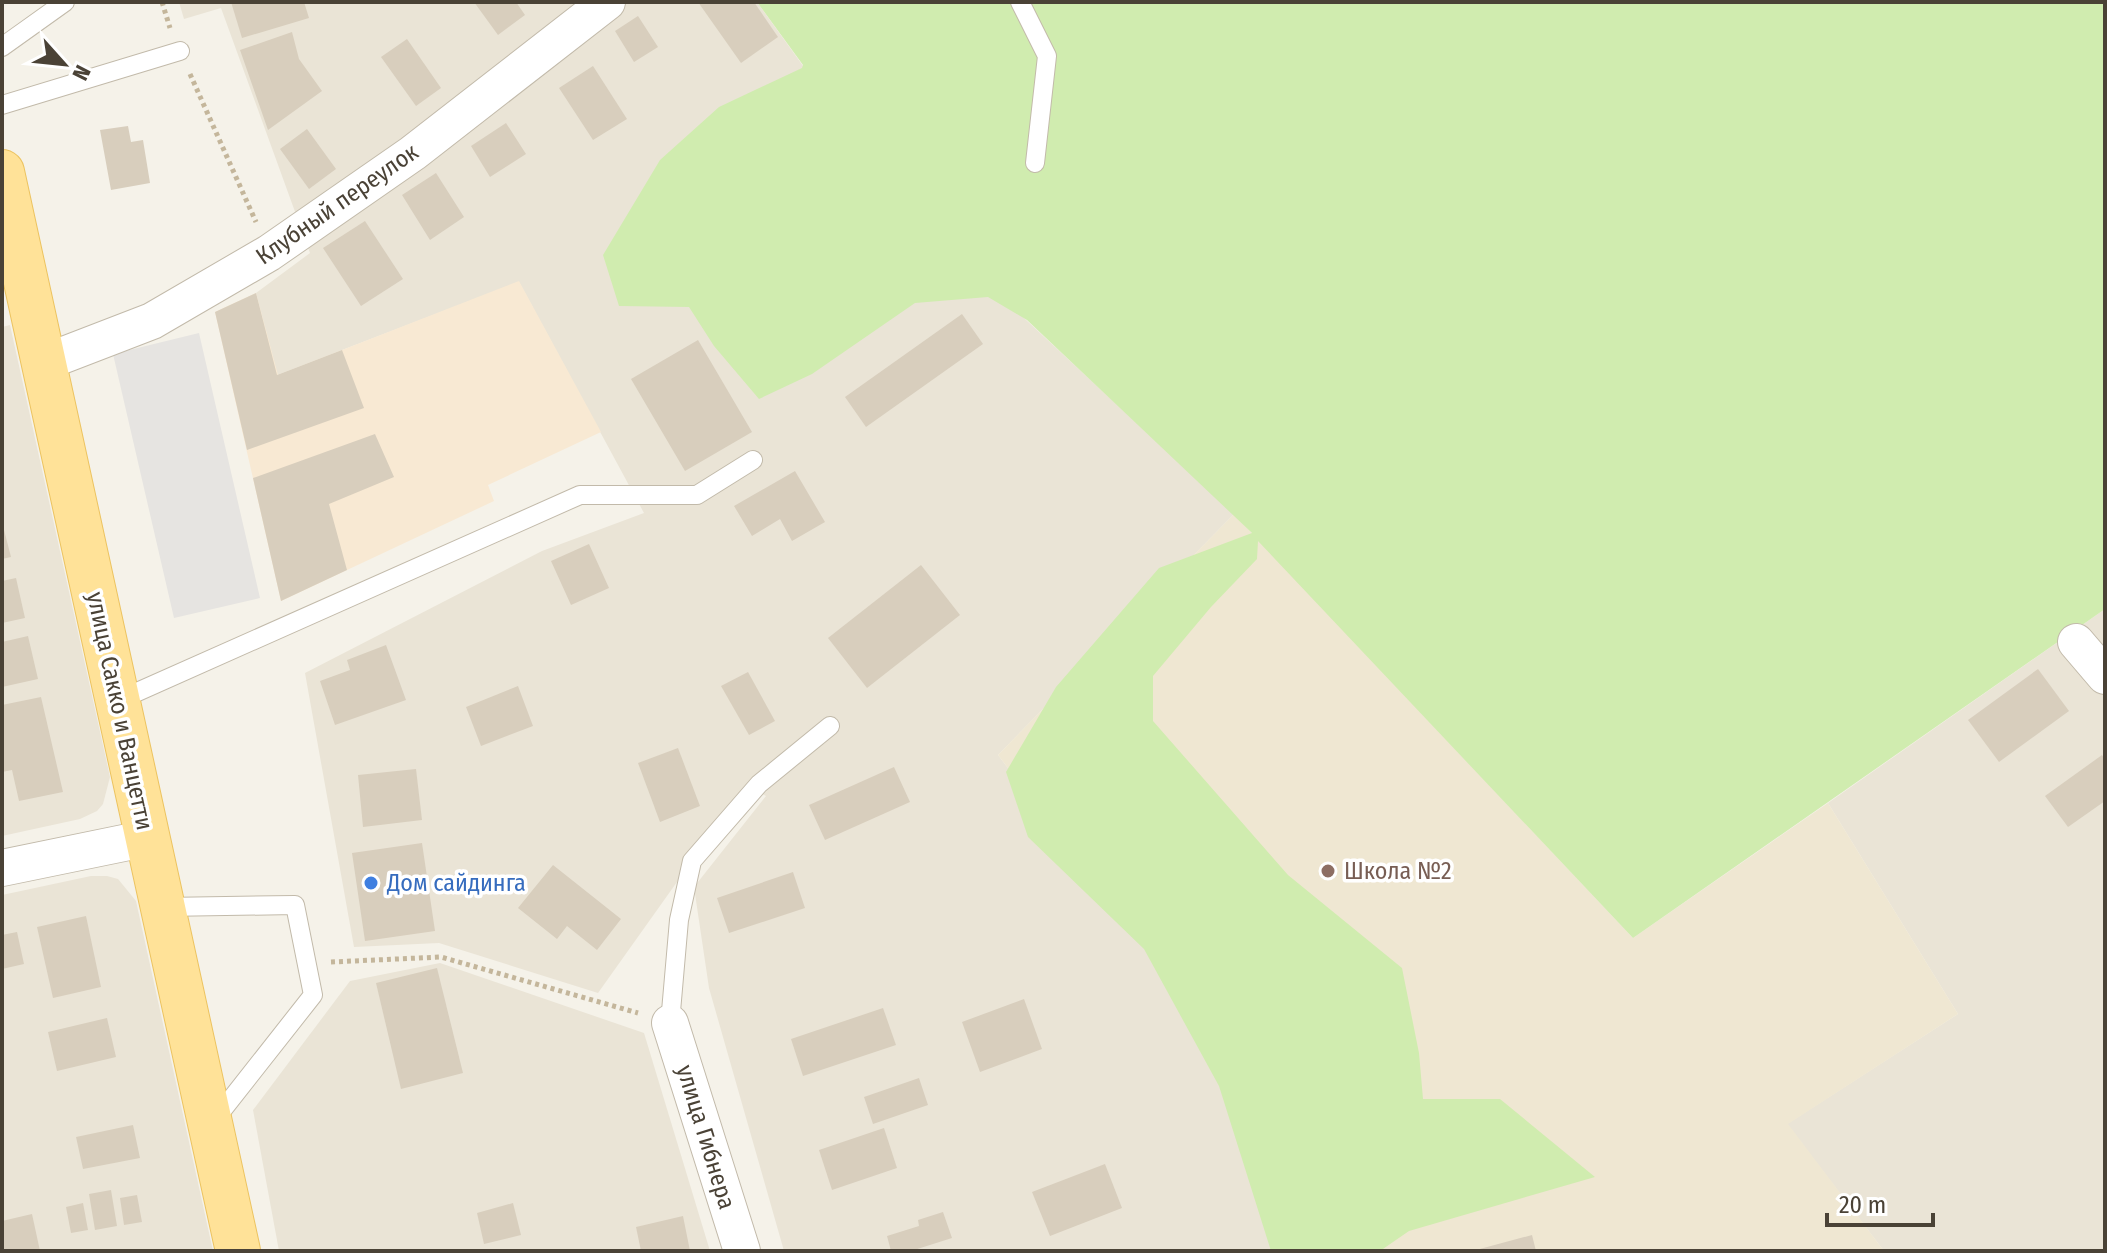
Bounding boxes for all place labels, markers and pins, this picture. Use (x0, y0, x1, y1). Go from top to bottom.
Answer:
place label: Школа №2 (1344, 857, 1452, 885)
marker: Школа №2 (1319, 862, 1337, 880)
place label: Дом сайдинга (386, 869, 526, 897)
marker: Дом сайдинга (362, 874, 380, 892)

